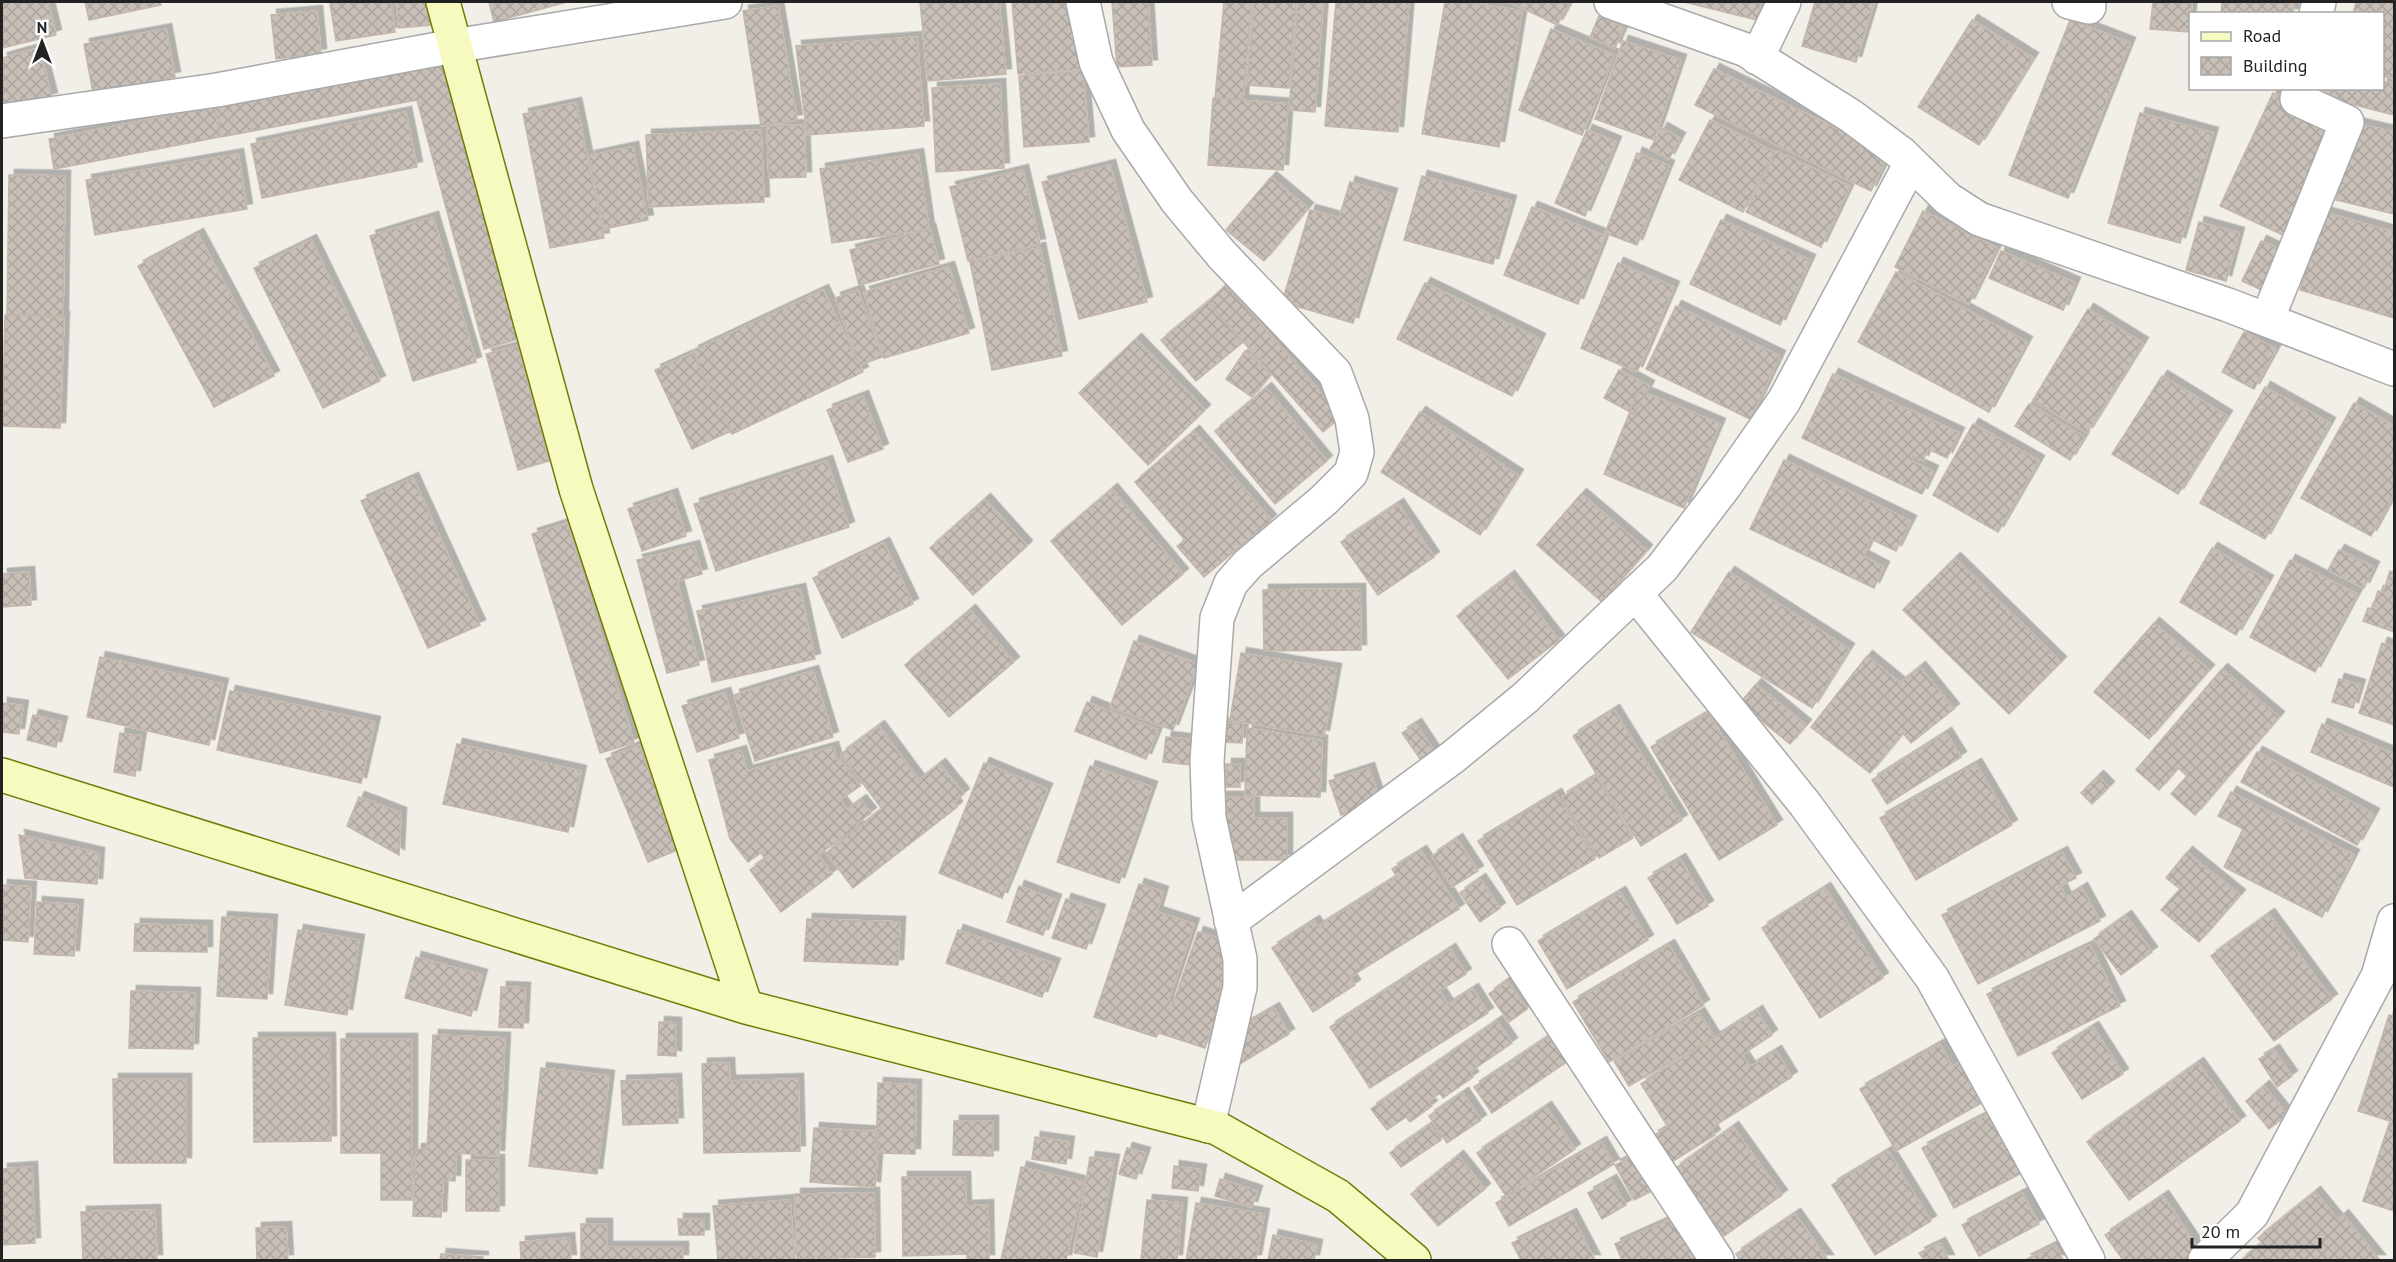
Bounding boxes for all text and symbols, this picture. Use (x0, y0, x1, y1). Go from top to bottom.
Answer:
north arrow (12, 12, 72, 72)
legend (2189, 12, 2384, 90)
text: N (37, 17, 47, 37)
text: Road (2243, 24, 2281, 47)
text: Building (2243, 54, 2307, 77)
scale bar (2192, 1211, 2320, 1249)
text: 20 m (2201, 1220, 2240, 1243)

